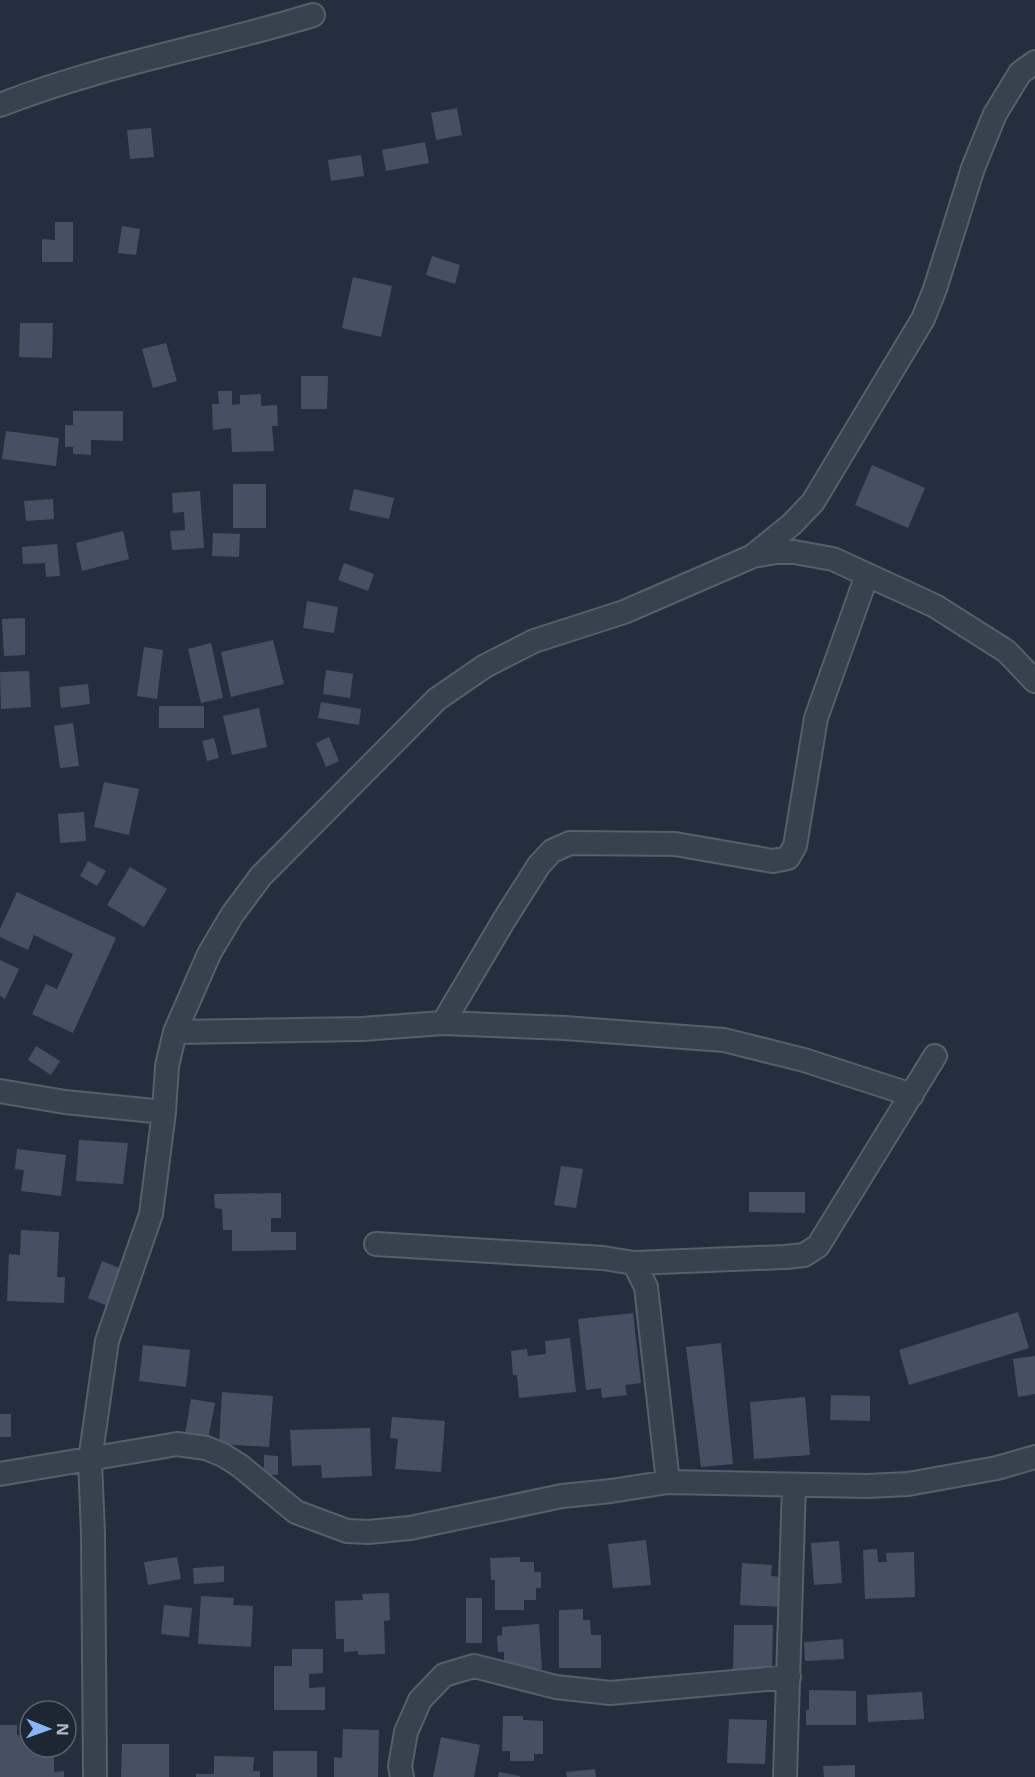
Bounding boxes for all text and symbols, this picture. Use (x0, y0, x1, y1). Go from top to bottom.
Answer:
north arrow (18, 1699, 78, 1759)
text: N (52, 1723, 74, 1736)

